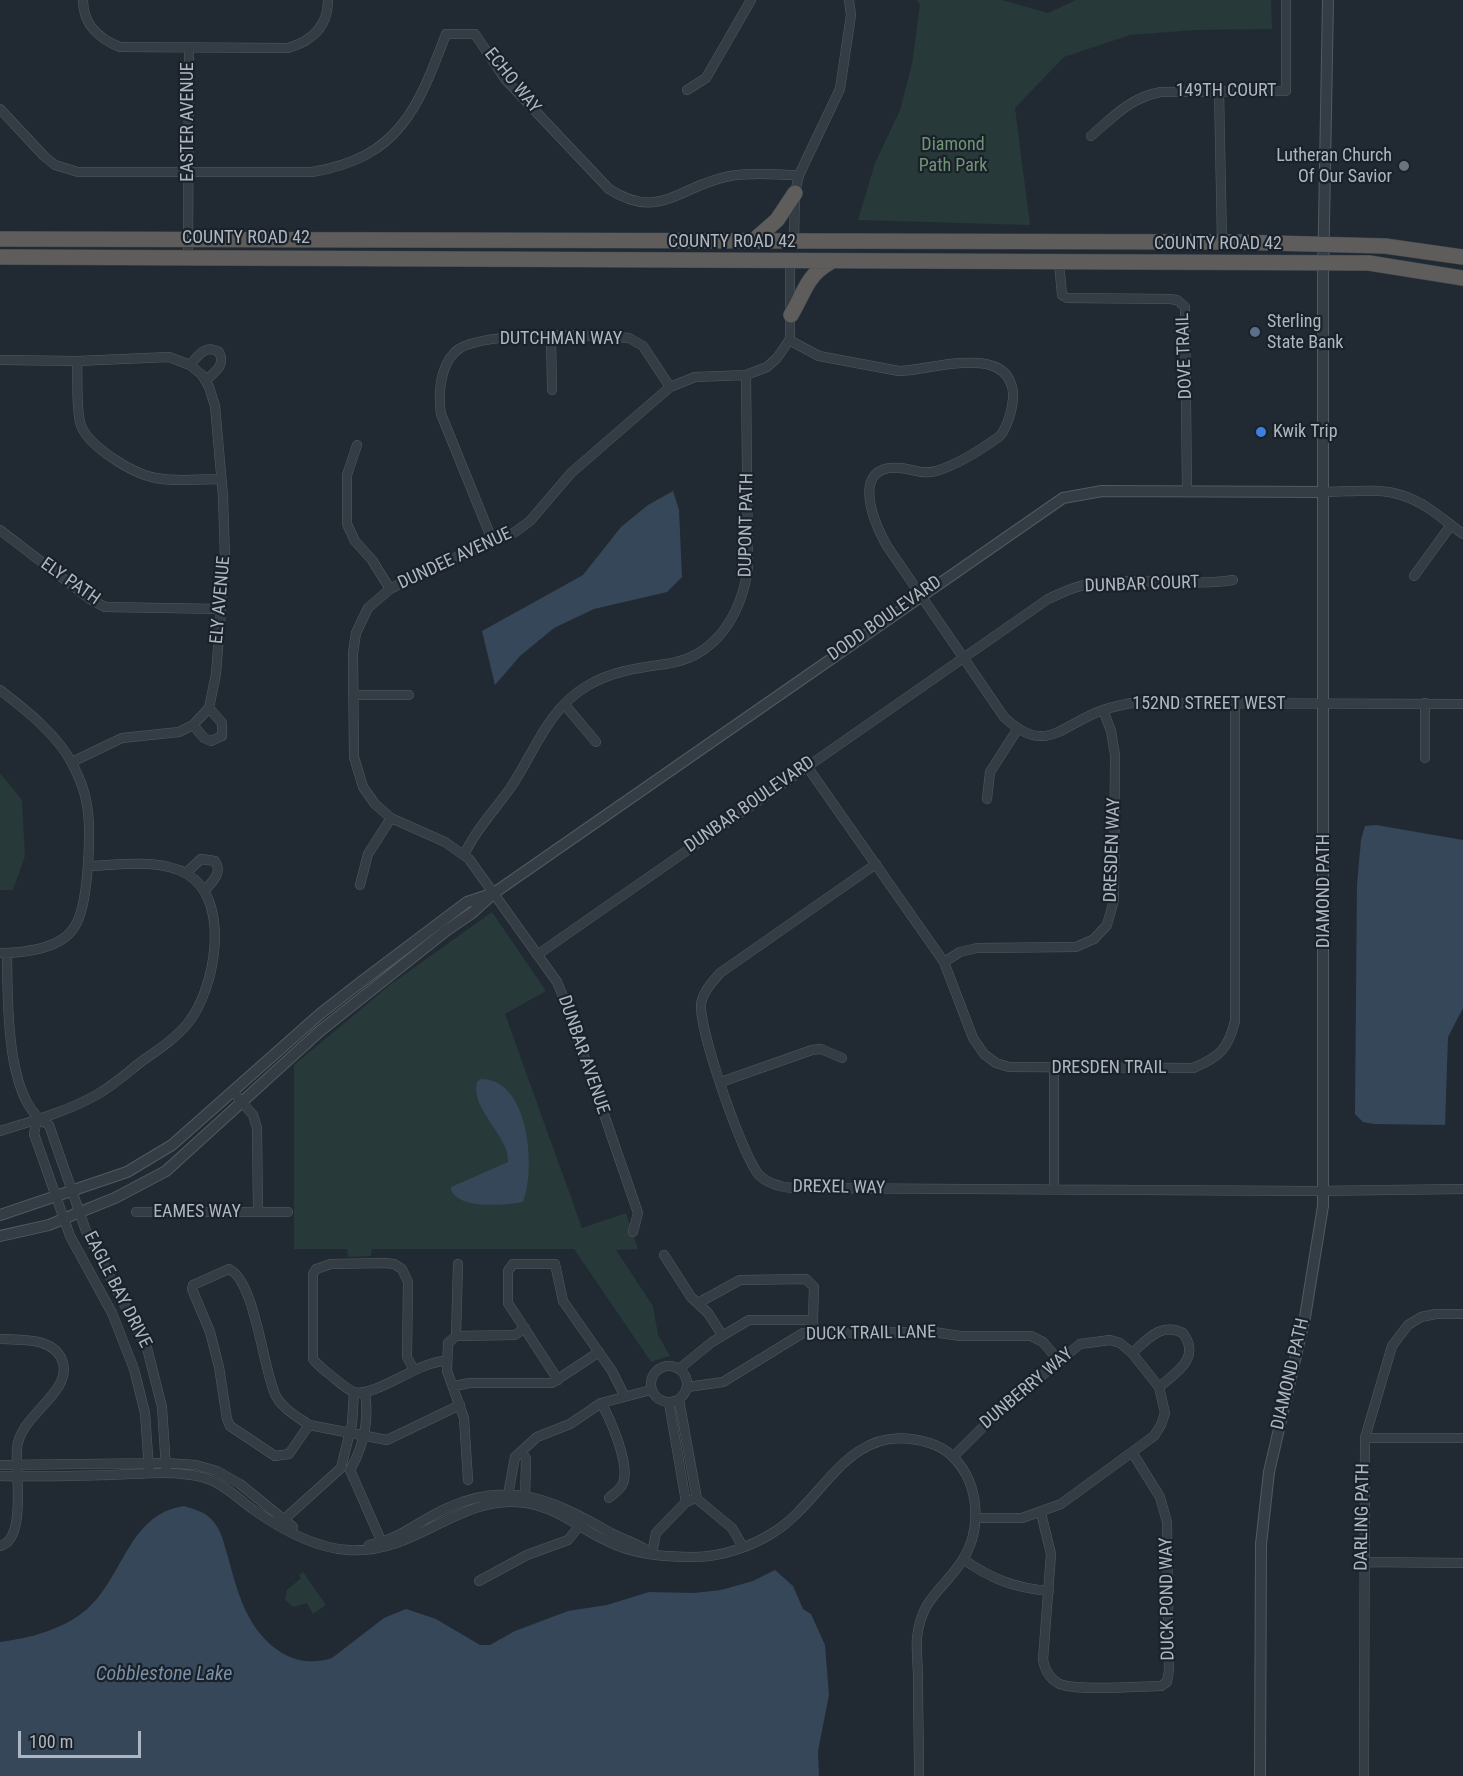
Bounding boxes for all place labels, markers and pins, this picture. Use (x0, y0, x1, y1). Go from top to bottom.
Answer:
place label: Lutheran Church Of Our Savior (1276, 145, 1392, 188)
marker: Lutheran Church Of Our Savior (1397, 159, 1411, 173)
place label: Sterling State Bank (1267, 311, 1343, 354)
marker: Sterling State Bank (1248, 325, 1262, 339)
place label: Kwik Trip (1273, 421, 1338, 443)
marker: Kwik Trip (1254, 425, 1268, 439)

